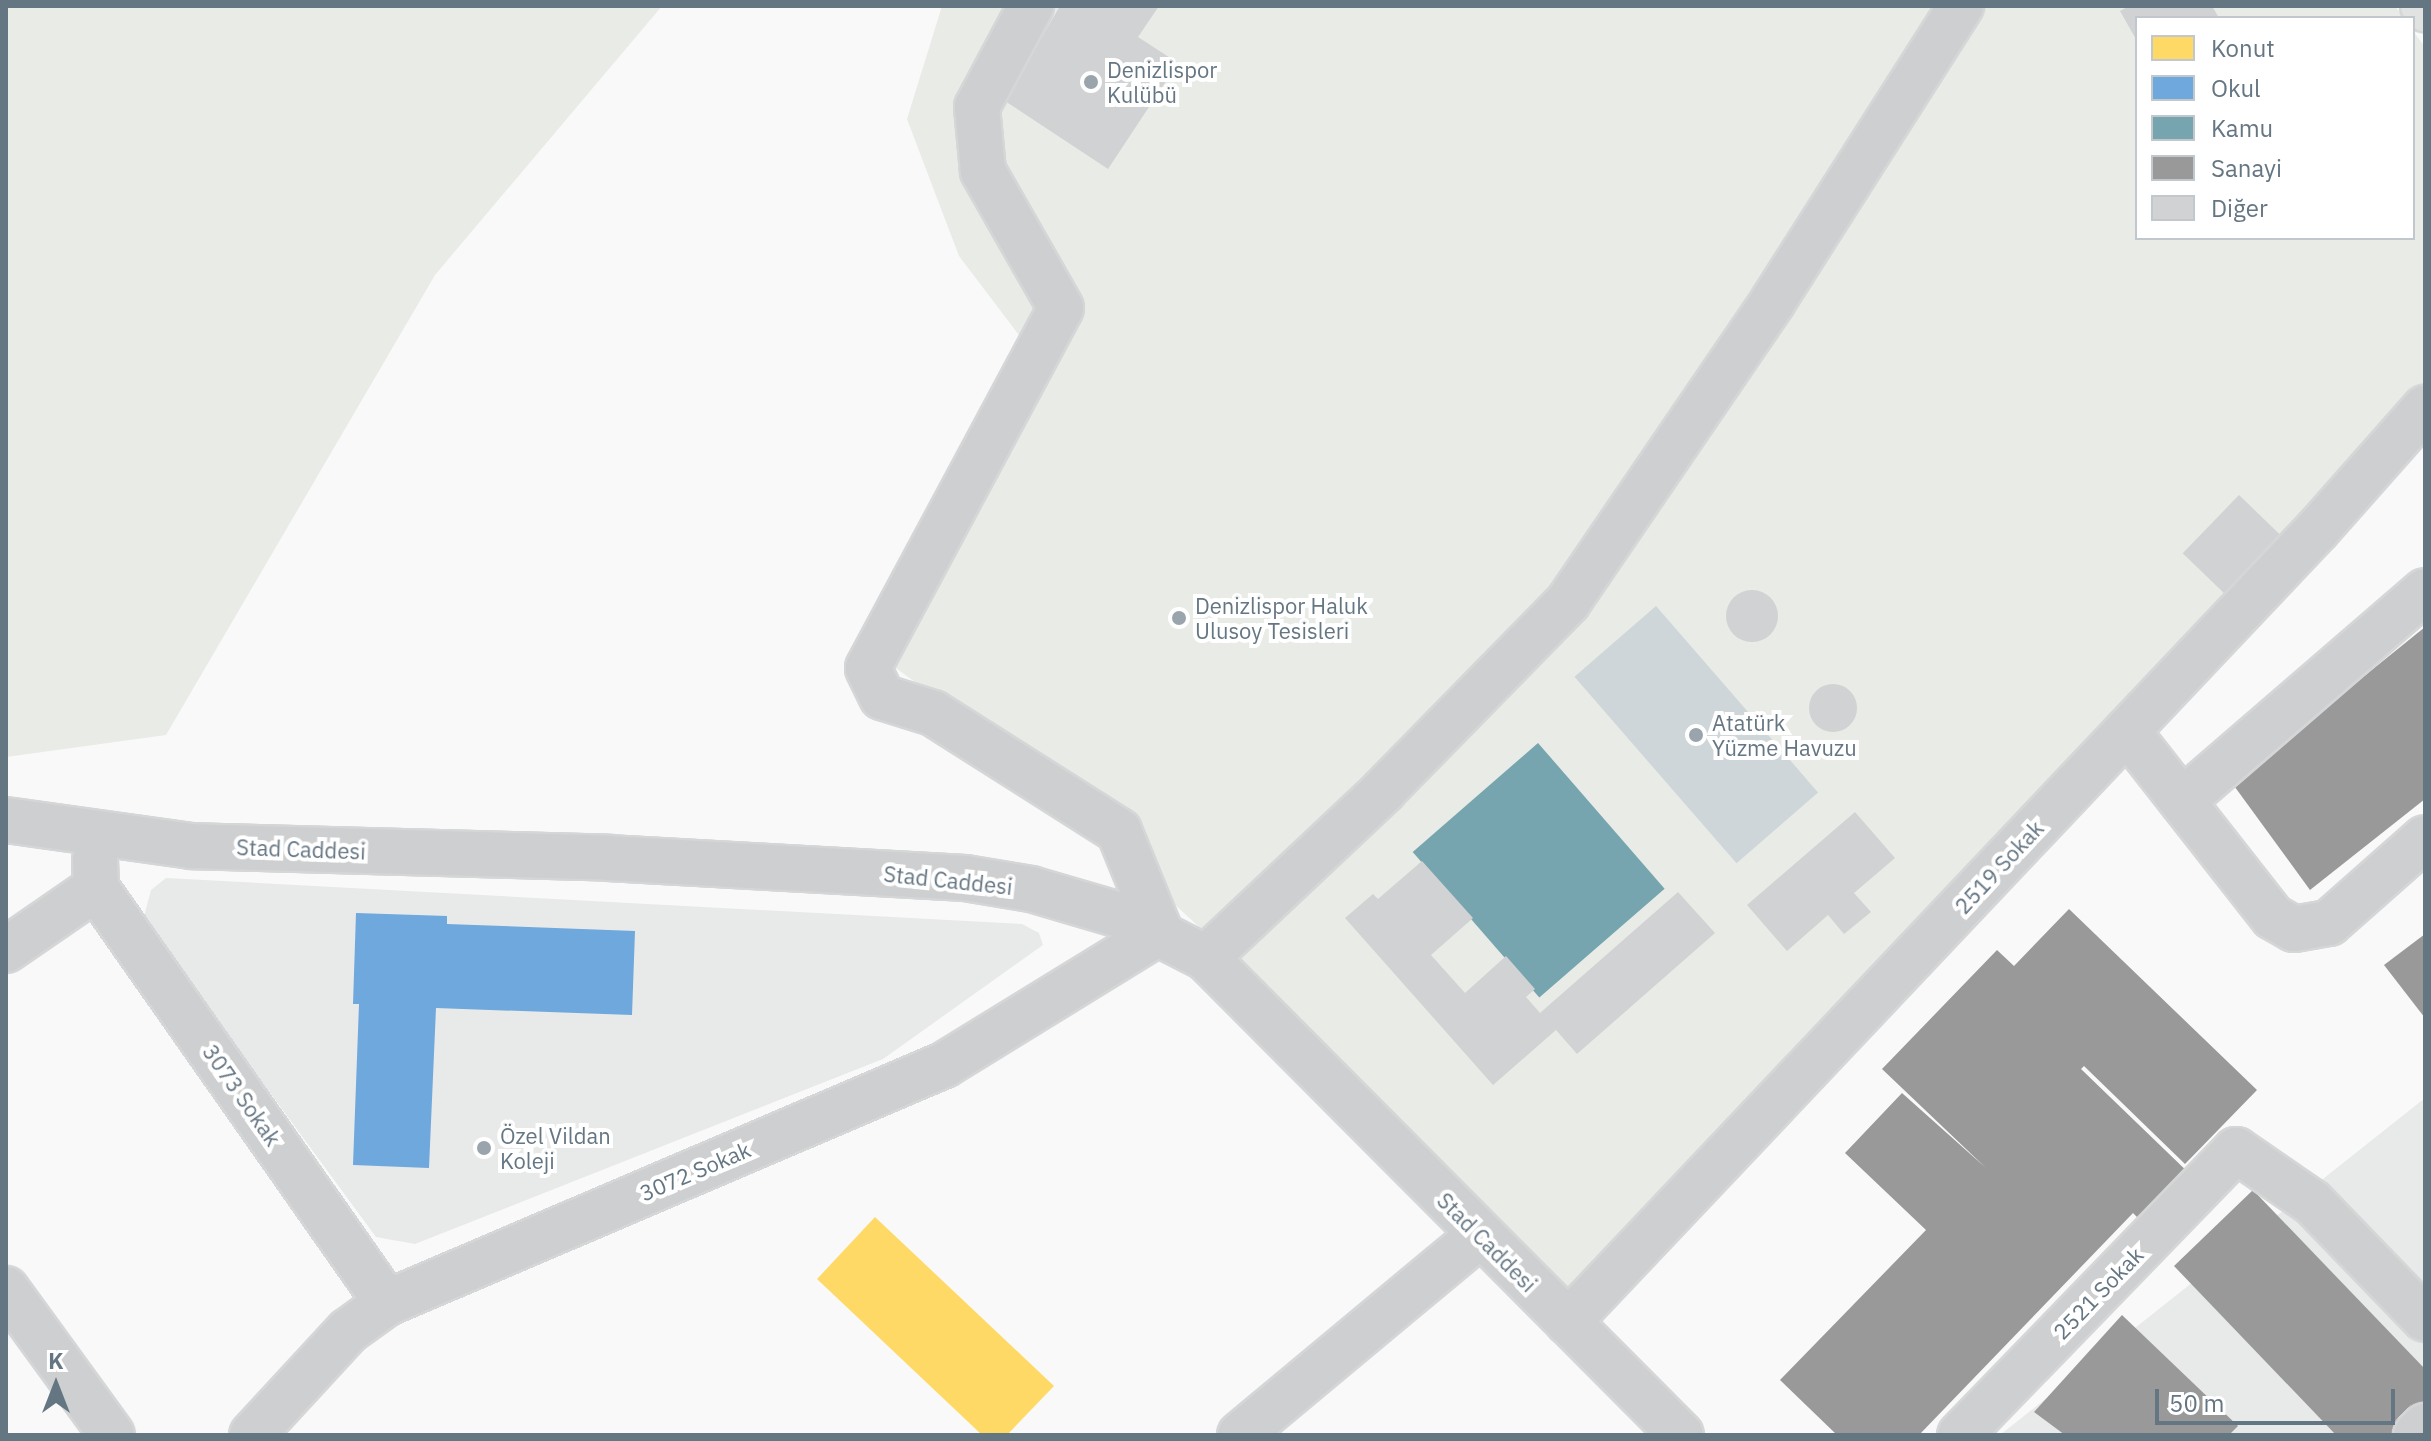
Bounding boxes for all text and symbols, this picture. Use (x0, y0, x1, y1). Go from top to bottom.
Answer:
legend (2135, 16, 2415, 240)
text: Konut (2211, 32, 2275, 64)
place label: Denizlispor Kulübü (1107, 56, 1217, 108)
text: Okul (2211, 72, 2261, 104)
marker: Denizlispor Kulübü (1082, 73, 1100, 91)
text: Kamu (2211, 112, 2273, 144)
text: Sanayi (2211, 152, 2282, 184)
text: Diğer (2211, 192, 2268, 224)
place label: Denizlispor Haluk Ulusoy Tesisleri (1195, 592, 1368, 644)
marker: Denizlispor Haluk Ulusoy Tesisleri (1170, 609, 1188, 627)
place label: Atatürk Yüzme Havuzu (1712, 709, 1857, 760)
marker: Atatürk Yüzme Havuzu (1687, 726, 1705, 744)
street label: 2519 Sokak (1949, 815, 2049, 919)
street label: Stad Caddesi (236, 834, 366, 864)
street label: Stad Caddesi (882, 860, 1014, 900)
street label: 3073 Sokak (197, 1039, 287, 1151)
place label: Özel Vildan Koleji (500, 1122, 611, 1174)
street label: 3072 Sokak (636, 1136, 754, 1206)
marker: Özel Vildan Koleji (475, 1139, 493, 1157)
street label: Stad Caddesi (1432, 1187, 1542, 1297)
street label: 2521 Sokak (2048, 1241, 2148, 1345)
north arrow (16, 1345, 96, 1425)
text: K (48, 1346, 64, 1375)
scale bar (2159, 1373, 2399, 1423)
text: 50 m (2169, 1387, 2224, 1419)

